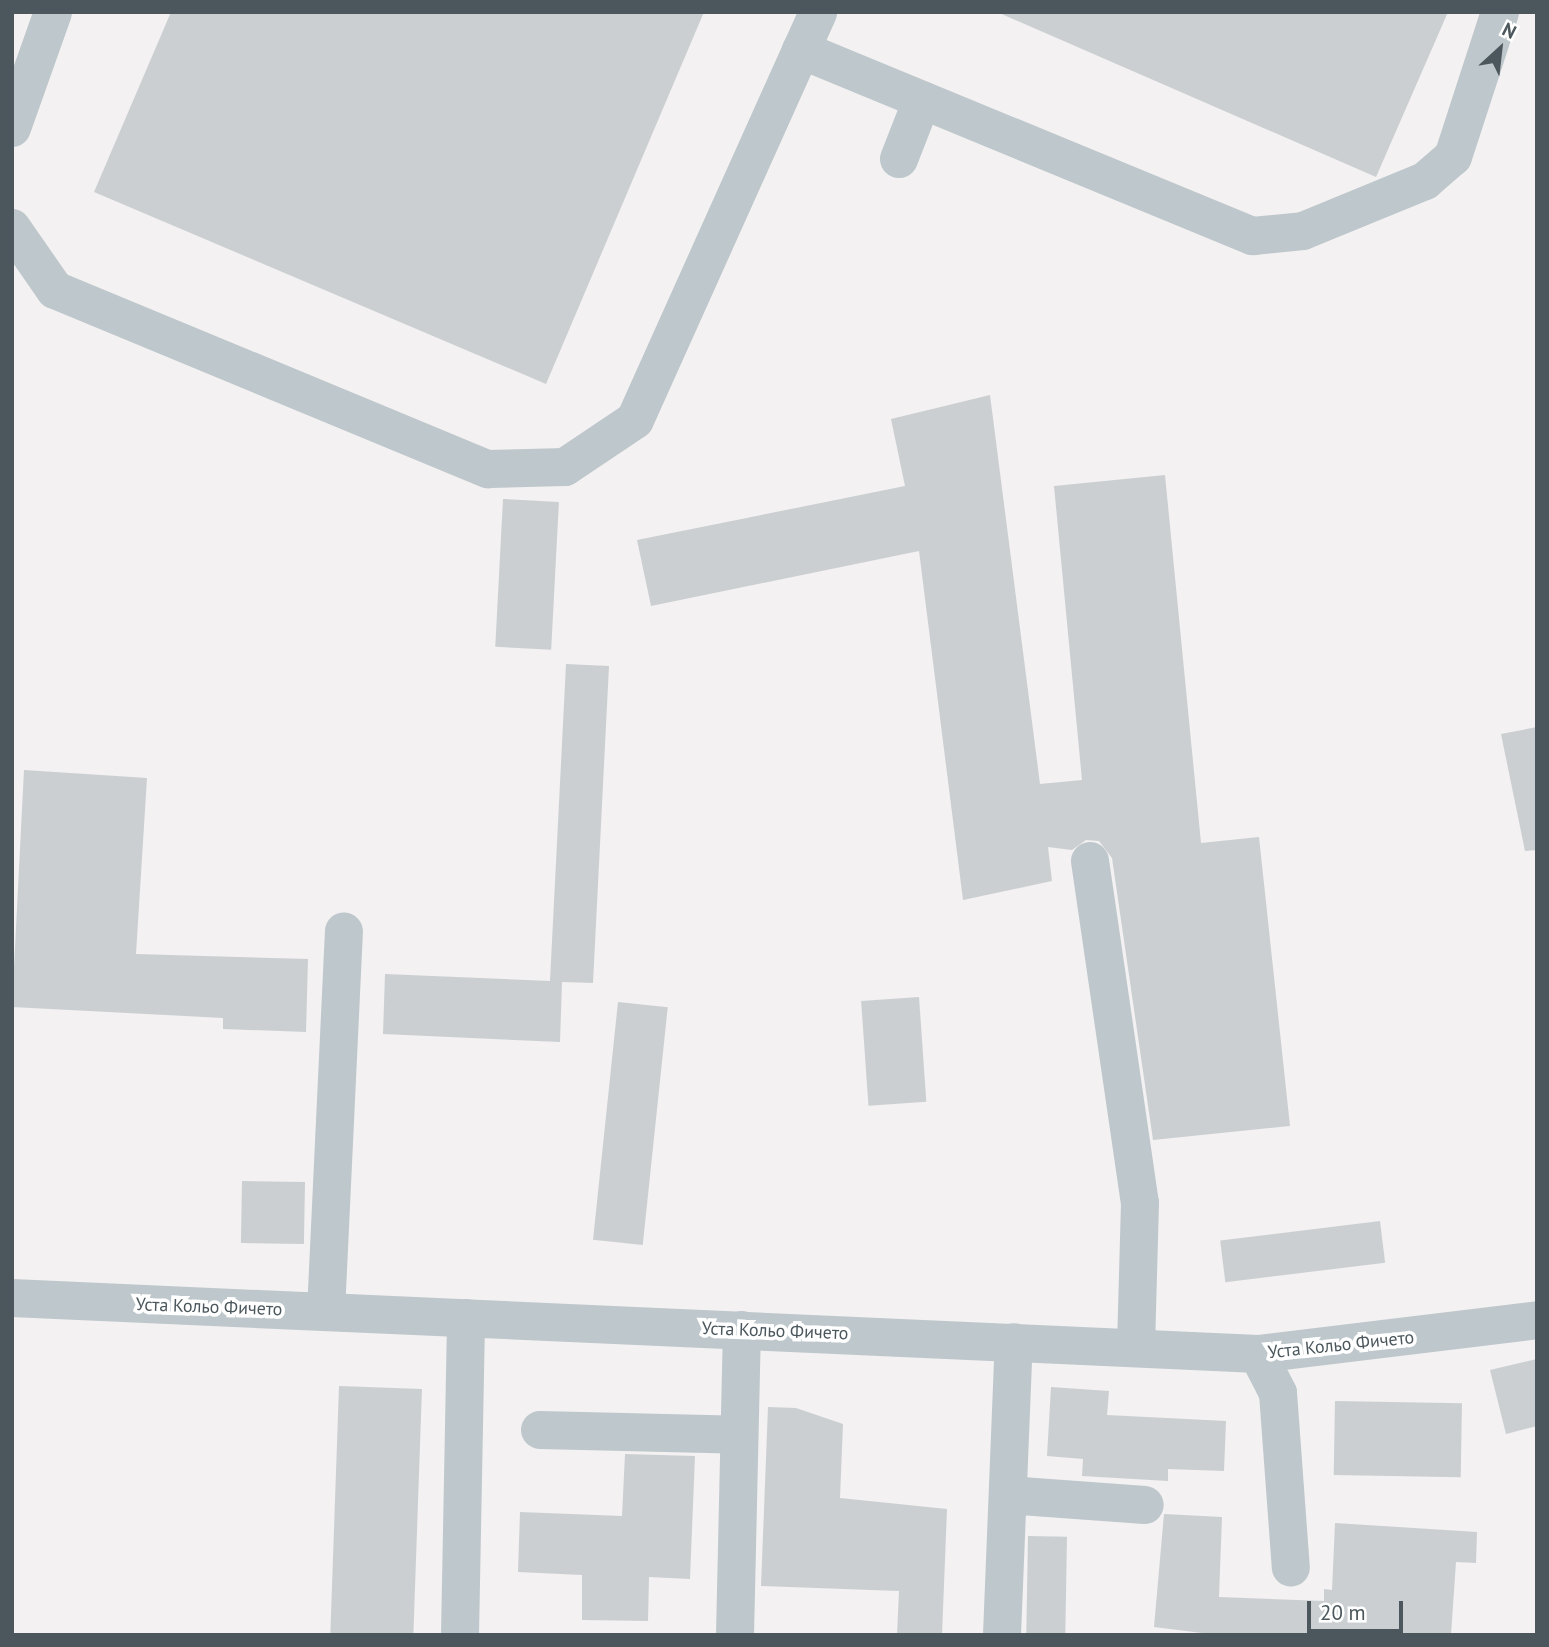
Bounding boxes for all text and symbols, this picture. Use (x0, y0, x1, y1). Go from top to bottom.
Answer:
north arrow (1465, 14, 1535, 84)
text: N (1499, 17, 1521, 44)
street label: Уста Кольо Фичето (135, 1294, 283, 1320)
street label: Уста Кольо Фичето (701, 1318, 849, 1344)
street label: Уста Кольо Фичето (1267, 1327, 1415, 1363)
scale bar (1311, 1588, 1407, 1632)
text: 20 m (1320, 1599, 1366, 1626)

